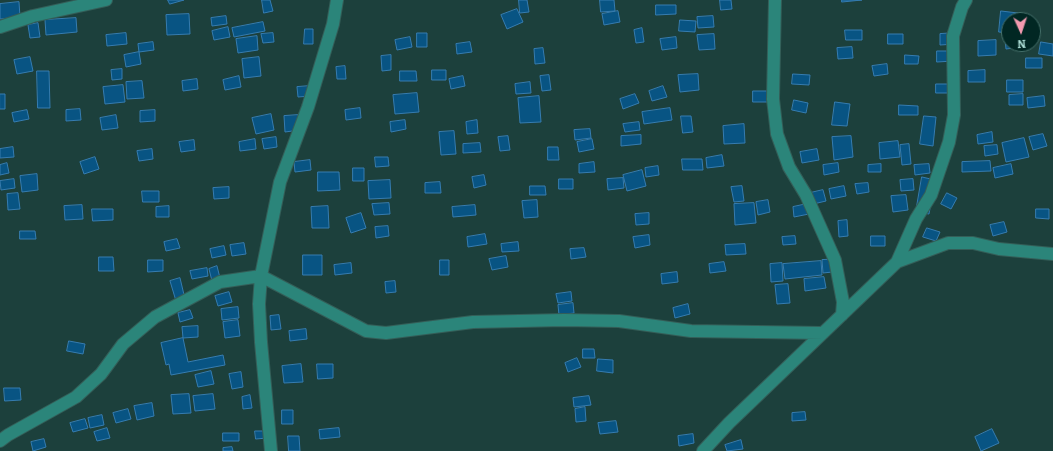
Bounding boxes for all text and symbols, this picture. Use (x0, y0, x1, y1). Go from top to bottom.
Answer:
north arrow (1001, 12, 1041, 52)
text: N (1017, 37, 1026, 50)

